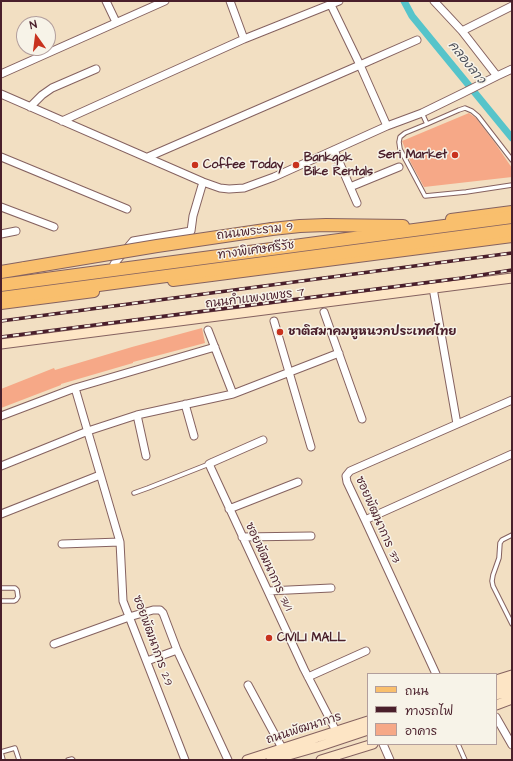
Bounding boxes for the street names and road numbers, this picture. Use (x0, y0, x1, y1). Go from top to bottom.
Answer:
street label: ถนนพระราม 9 (216, 220, 294, 244)
street label: ทางพิเศษศรีรัช (217, 238, 295, 264)
street label: ถนนกำแพงเพชร 7 (205, 286, 305, 312)
street label: ซอยพัฒนาการ 33 (351, 474, 403, 566)
street label: ซอยพัฒนาการ 31/1 (241, 520, 295, 614)
street label: ซอยพัฒนาการ 29 (129, 594, 175, 688)
street label: ถนนพัฒนาการ (265, 710, 343, 748)

